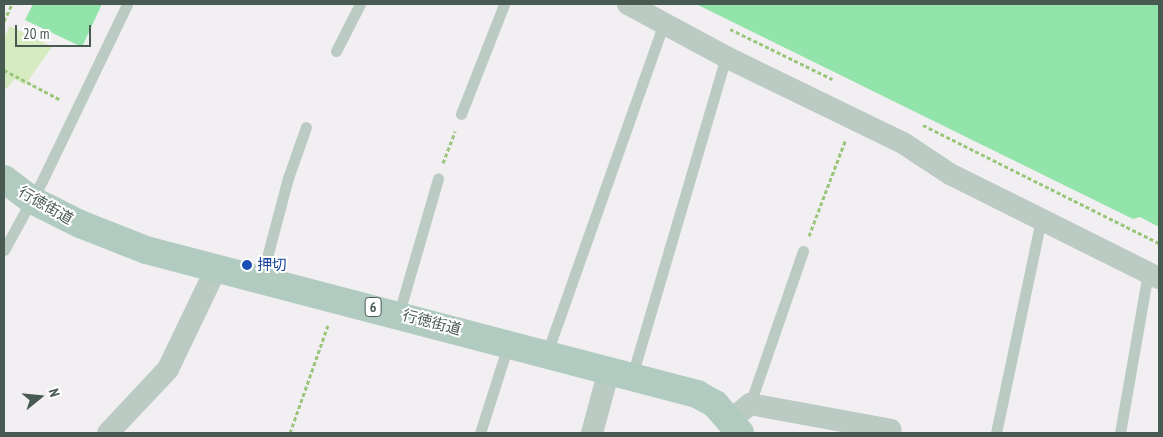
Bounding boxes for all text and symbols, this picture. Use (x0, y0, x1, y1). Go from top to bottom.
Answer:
scale bar (18, 15, 94, 47)
text: 20 m (23, 24, 49, 43)
street label: 行徳街道 (16, 182, 76, 228)
place label: 押切 (257, 256, 287, 274)
marker: 押切 (241, 259, 253, 271)
road number: 6 (364, 296, 382, 318)
street label: 行徳街道 (401, 306, 463, 338)
north arrow (15, 372, 65, 422)
text: N (45, 386, 64, 399)

